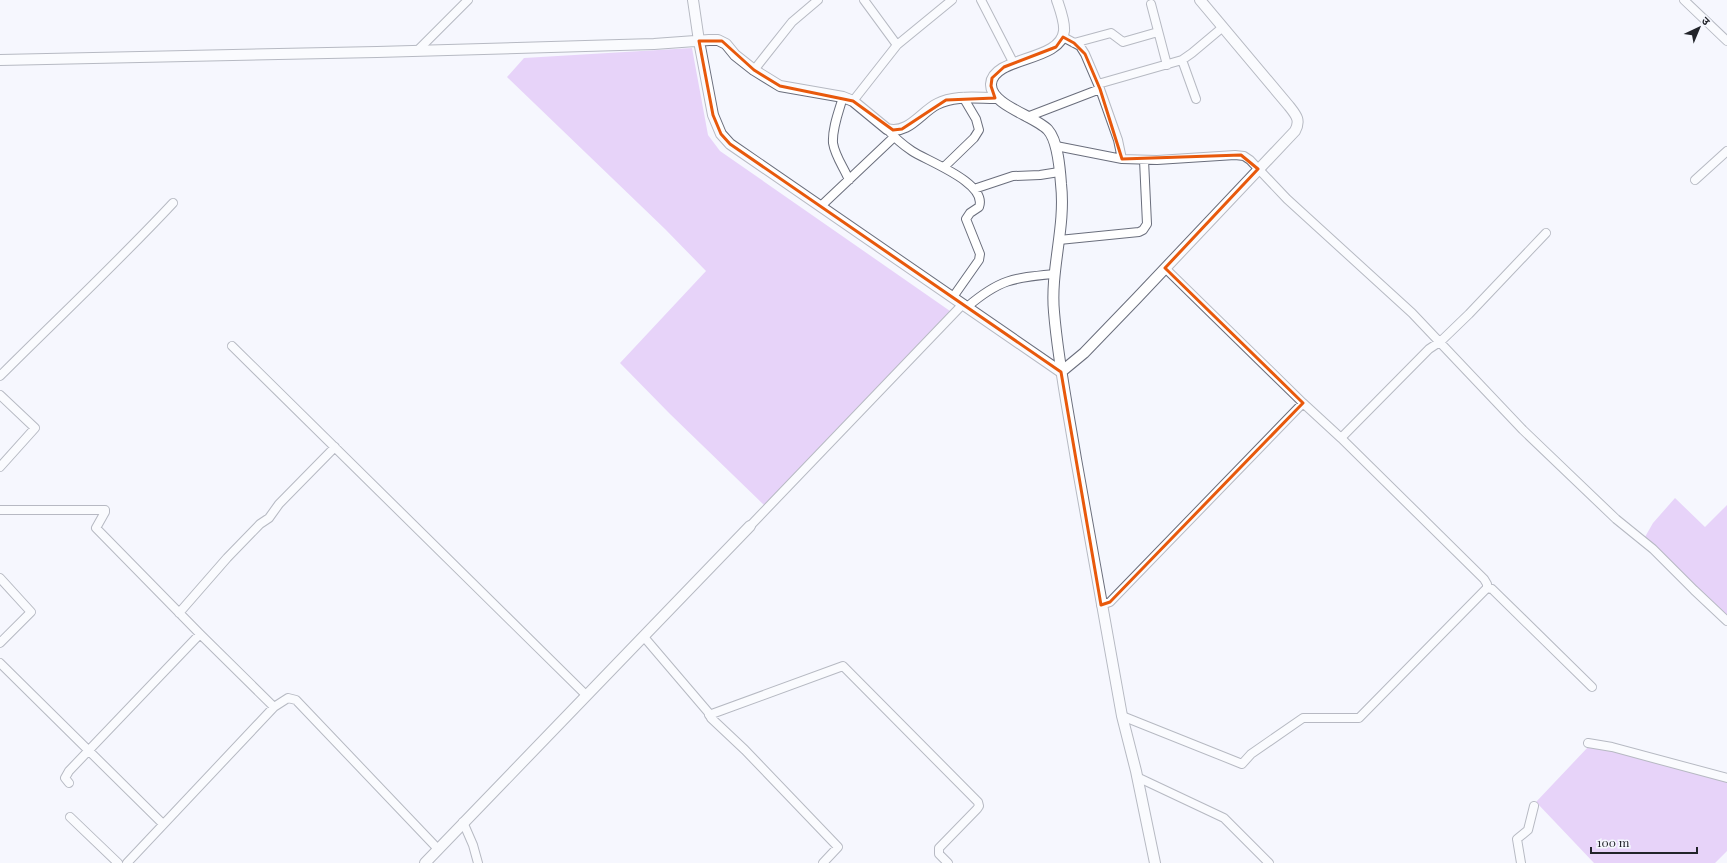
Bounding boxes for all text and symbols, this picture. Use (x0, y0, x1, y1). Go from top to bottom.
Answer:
north arrow (1679, 8, 1719, 48)
text: उ (1699, 13, 1714, 28)
scale bar (1591, 829, 1697, 855)
text: 100 m (1597, 834, 1630, 850)

